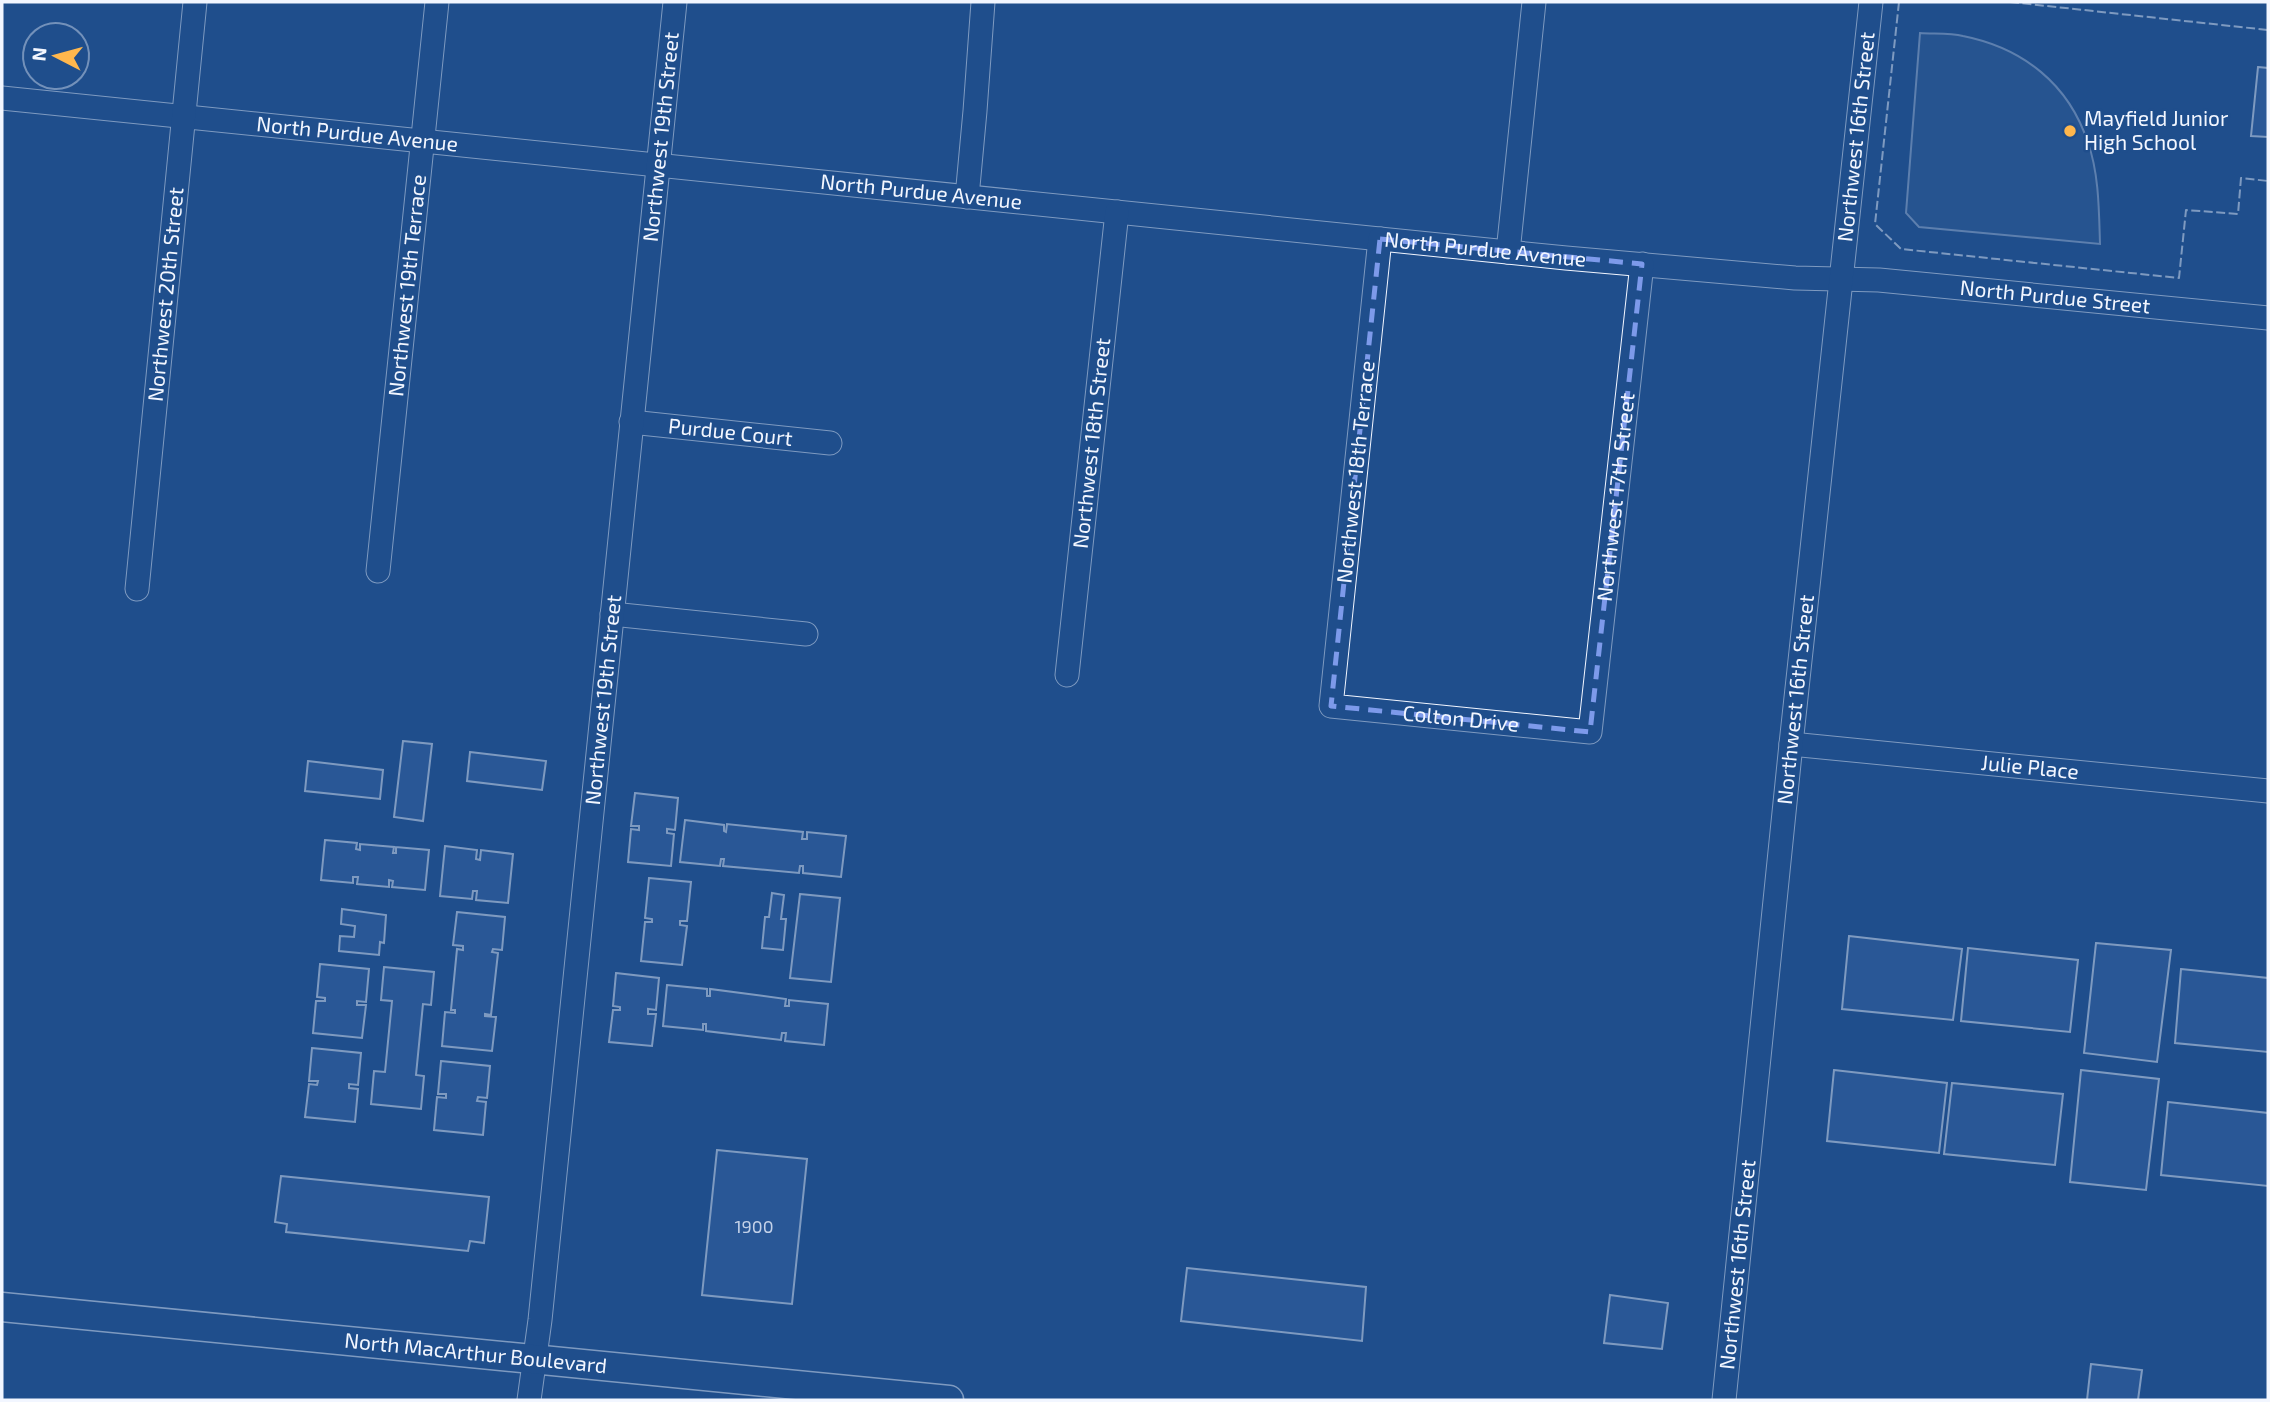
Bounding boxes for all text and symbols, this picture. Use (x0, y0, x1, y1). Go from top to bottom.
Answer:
north arrow (21, 21, 91, 91)
street label: Northwest 19th Street (637, 31, 683, 243)
street label: Northwest 16th Street (1831, 31, 1879, 243)
text: N (26, 46, 51, 62)
place label: Mayfield Junior High School (2084, 105, 2229, 154)
street label: North Purdue Avenue (255, 110, 459, 156)
marker: Mayfield Junior High School (2062, 123, 2078, 139)
street label: North Purdue Avenue (819, 168, 1023, 213)
street label: Northwest 19th Terrace (382, 173, 430, 398)
street label: Northwest 20th Street (142, 186, 188, 403)
street label: North Purdue Avenue (1383, 226, 1587, 271)
street label: North Purdue Street (1959, 274, 2152, 317)
street label: Northwest 18th Street (1067, 337, 1114, 550)
street label: Northwest 18th Terrace (1330, 359, 1379, 584)
street label: Northwest 17th Street (1591, 392, 1639, 603)
street label: Purdue Court (667, 412, 794, 450)
street label: Northwest 16th Street (1771, 593, 1818, 806)
street label: Northwest 19th Street (579, 594, 625, 806)
street label: Colton Drive (1402, 699, 1520, 736)
street label: Julie Place (1980, 749, 2080, 783)
street label: Northwest 16th Street (1713, 1158, 1759, 1371)
house number: 1900 (734, 1215, 774, 1237)
street label: North MacArthur Boulevard (343, 1327, 608, 1377)

